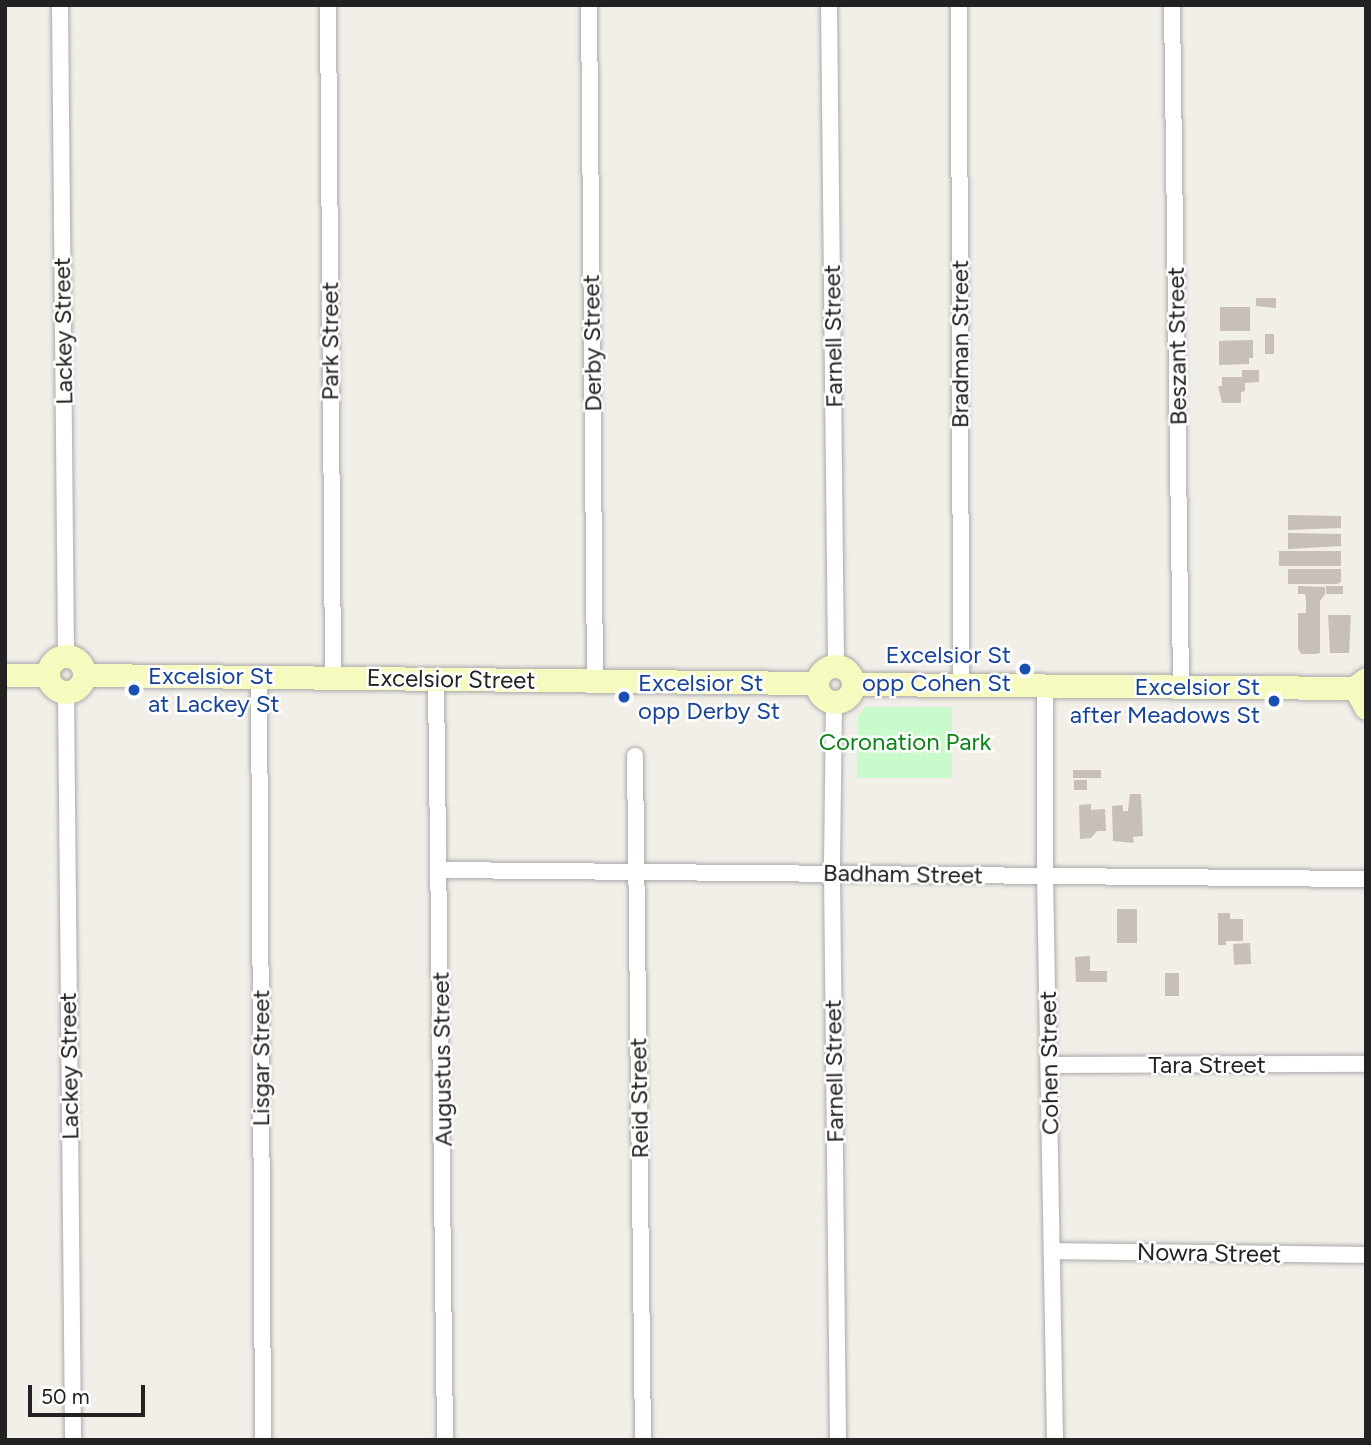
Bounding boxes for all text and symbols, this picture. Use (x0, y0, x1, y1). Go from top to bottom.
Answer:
street label: Lackey Street (47, 257, 79, 405)
street label: Bradman Street (946, 260, 974, 428)
street label: Farnell Street (817, 264, 849, 408)
street label: Beszant Street (1161, 266, 1193, 426)
street label: Derby Street (576, 274, 608, 412)
street label: Park Street (316, 282, 344, 400)
place label: Excelsior St opp Cohen St (862, 641, 1011, 697)
marker: Excelsior St opp Cohen St (1017, 661, 1033, 677)
place label: Excelsior St at Lackey St (148, 662, 279, 718)
street label: Excelsior Street (366, 663, 536, 695)
place label: Excelsior St opp Derby St (638, 669, 780, 725)
place label: Excelsior St after Meadows St (1070, 673, 1260, 729)
marker: Excelsior St at Lackey St (126, 682, 142, 698)
marker: Excelsior St opp Derby St (616, 689, 632, 705)
marker: Excelsior St after Meadows St (1266, 693, 1282, 709)
park label: Coronation Park (819, 728, 991, 756)
street label: Badham Street (823, 858, 983, 890)
street label: Augustus Street (426, 971, 458, 1147)
street label: Lisgar Street (247, 990, 275, 1126)
street label: Cohen Street (1033, 991, 1065, 1135)
street label: Lackey Street (53, 992, 85, 1140)
street label: Farnell Street (818, 999, 850, 1143)
street label: Reid Street (624, 1037, 654, 1159)
street label: Tara Street (1148, 1051, 1266, 1079)
street label: Nowra Street (1137, 1237, 1281, 1269)
scale bar (32, 1372, 149, 1416)
text: 50 m (41, 1384, 90, 1409)

